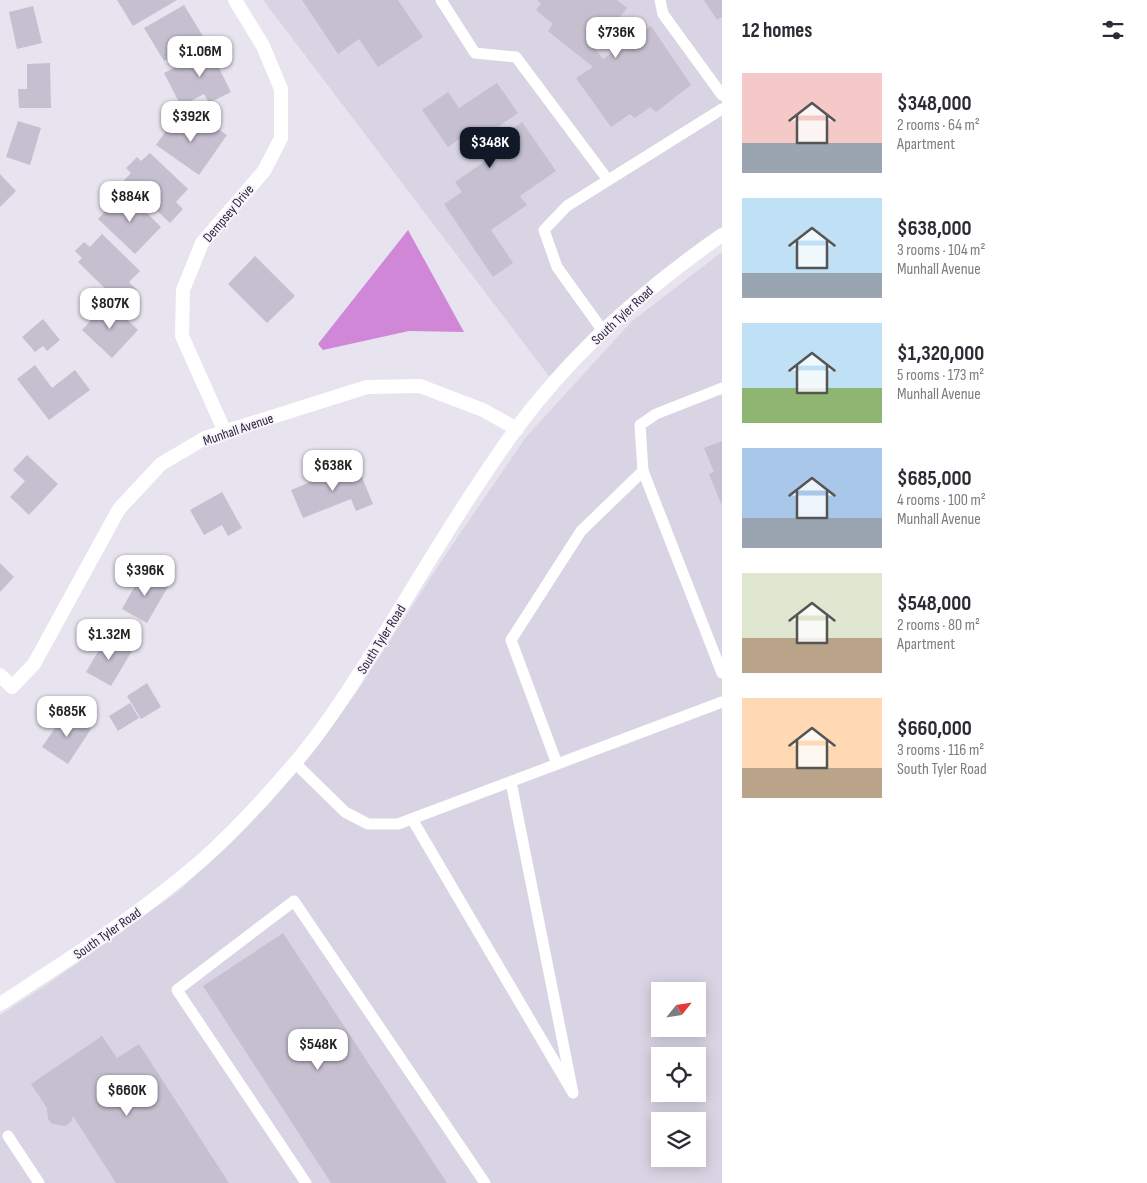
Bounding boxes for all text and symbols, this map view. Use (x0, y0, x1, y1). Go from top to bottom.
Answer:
icon: filters (1099, 16, 1127, 44)
pin: $736K (581, 17, 651, 59)
text: 12 homes (742, 18, 812, 43)
text: $736K (597, 23, 635, 42)
pin: $1.06M (159, 36, 241, 78)
text: $1.06M (178, 42, 222, 61)
text: $348,000 (897, 91, 972, 116)
icon: home (782, 93, 842, 153)
pin: $392K (156, 100, 226, 143)
text: $392K (172, 107, 210, 126)
text: 2 rooms · 64 m² (897, 116, 980, 135)
pin: $348K (455, 126, 525, 169)
text: $348K (471, 133, 509, 152)
text: Apartment (897, 135, 955, 154)
pin: $884K (95, 180, 165, 223)
street label: Dempsey Drive (199, 181, 257, 246)
text: $884K (111, 187, 149, 206)
text: $638,000 (897, 216, 972, 241)
icon: home (782, 218, 842, 278)
text: 3 rooms · 104 m² (897, 241, 985, 260)
text: Munhall Avenue (897, 260, 981, 279)
street label: South Tyler Road (588, 282, 657, 348)
pin: $807K (75, 288, 145, 330)
text: $807K (91, 294, 129, 313)
text: $1,320,000 (897, 341, 984, 366)
icon: home (782, 343, 842, 403)
text: 5 rooms · 173 m² (897, 366, 984, 385)
text: Munhall Avenue (897, 385, 981, 404)
street label: Munhall Avenue (201, 410, 276, 449)
pin: $638K (298, 450, 368, 492)
text: $638K (314, 456, 352, 475)
text: $685,000 (897, 466, 971, 491)
icon: home (782, 468, 842, 528)
text: 4 rooms · 100 m² (897, 491, 986, 510)
text: Munhall Avenue (897, 510, 981, 529)
pin: $396K (110, 554, 180, 597)
text: $396K (126, 561, 164, 580)
text: $548,000 (897, 591, 971, 616)
icon: home (782, 593, 842, 653)
street label: South Tyler Road (353, 601, 410, 677)
text: 2 rooms · 80 m² (897, 616, 980, 635)
pin: $1.32M (68, 618, 150, 661)
text: $1.32M (88, 625, 130, 644)
text: Apartment (897, 635, 955, 654)
pin: $685K (32, 696, 102, 738)
text: $685K (48, 702, 86, 721)
text: $660,000 (897, 716, 972, 741)
icon: home (782, 718, 842, 778)
text: 3 rooms · 116 m² (897, 741, 984, 760)
text: South Tyler Road (897, 760, 987, 779)
street label: South Tyler Road (70, 904, 144, 963)
north arrow (651, 982, 706, 1038)
map controls (651, 982, 706, 1167)
pin: $548K (283, 1028, 353, 1071)
text: $548K (299, 1035, 337, 1054)
button: locate (651, 1047, 706, 1102)
pin: $660K (92, 1074, 162, 1117)
text: $660K (108, 1081, 146, 1100)
button: layers (651, 1112, 706, 1167)

